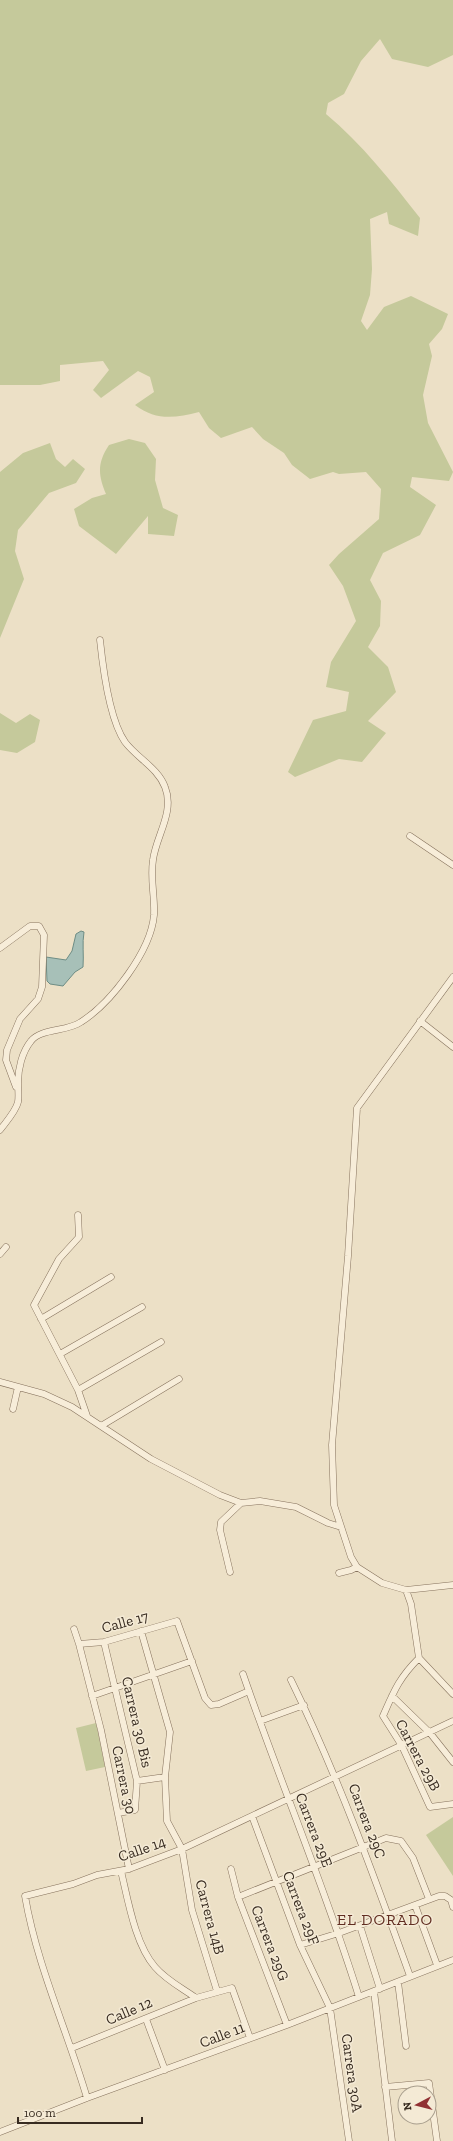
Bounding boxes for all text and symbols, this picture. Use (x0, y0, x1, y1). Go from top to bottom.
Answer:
street label: Calle 17 (100, 1607, 150, 1637)
street label: Carrera 30 Bis (118, 1675, 156, 1769)
street label: Carrera 29B (392, 1716, 444, 1794)
street label: Carrera 30 (108, 1744, 140, 1816)
street label: Carrera 29C (344, 1781, 390, 1861)
street label: Carrera 29E (292, 1790, 336, 1870)
street label: Calle 14 (116, 1832, 168, 1866)
street label: Carrera 29F (279, 1869, 324, 1948)
street label: Carrera 14B (191, 1878, 229, 1956)
street label: Carrera 29G (247, 1903, 293, 1983)
district label: EL DORADO (337, 1910, 433, 1929)
street label: Calle 12 (103, 1993, 155, 2029)
street label: Calle 11 (197, 2018, 247, 2052)
street label: Carrera 30A (338, 2033, 366, 2114)
north arrow (397, 2085, 437, 2125)
scale bar (18, 2099, 142, 2125)
text: N (401, 2101, 415, 2111)
text: 100 m (24, 2106, 56, 2120)

